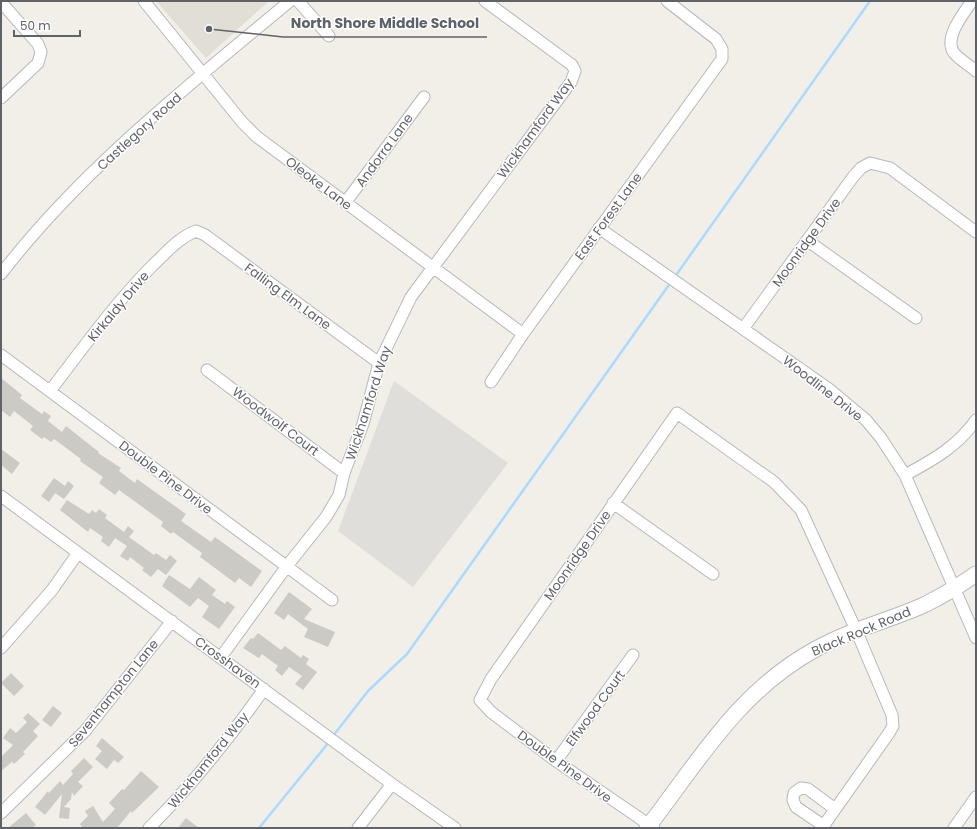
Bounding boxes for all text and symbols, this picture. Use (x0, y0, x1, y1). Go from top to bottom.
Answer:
callout: North Shore Middle School (283, 11, 487, 37)
scale bar (14, 12, 80, 38)
text: North Shore Middle School (291, 13, 479, 33)
text: 50 m (20, 17, 51, 34)
street label: Wickhamford Way (493, 74, 579, 182)
street label: Castlegory Road (93, 88, 186, 175)
street label: Andorra Lane (351, 110, 418, 191)
street label: Oleoke Lane (282, 152, 356, 215)
street label: East Forest Lane (570, 169, 647, 264)
street label: Moonridge Drive (768, 194, 845, 291)
street label: Falling Elm Lane (240, 258, 335, 334)
street label: Kirkaldy Drive (83, 267, 154, 346)
street label: Wickhamford Way (341, 343, 396, 463)
street label: Woodline Drive (779, 351, 867, 426)
street label: Woodwolf Court (228, 382, 323, 461)
street label: Double Pine Drive (115, 436, 216, 519)
street label: Moonridge Drive (539, 506, 616, 604)
street label: Black Rock Road (809, 602, 914, 661)
street label: Crosshaven (191, 632, 265, 693)
street label: Sevenhampton Lane (64, 635, 163, 751)
street label: Elfwood Court (561, 666, 630, 750)
street label: Wickhamford Way (163, 707, 254, 813)
street label: Double Pine Drive (514, 726, 616, 807)

